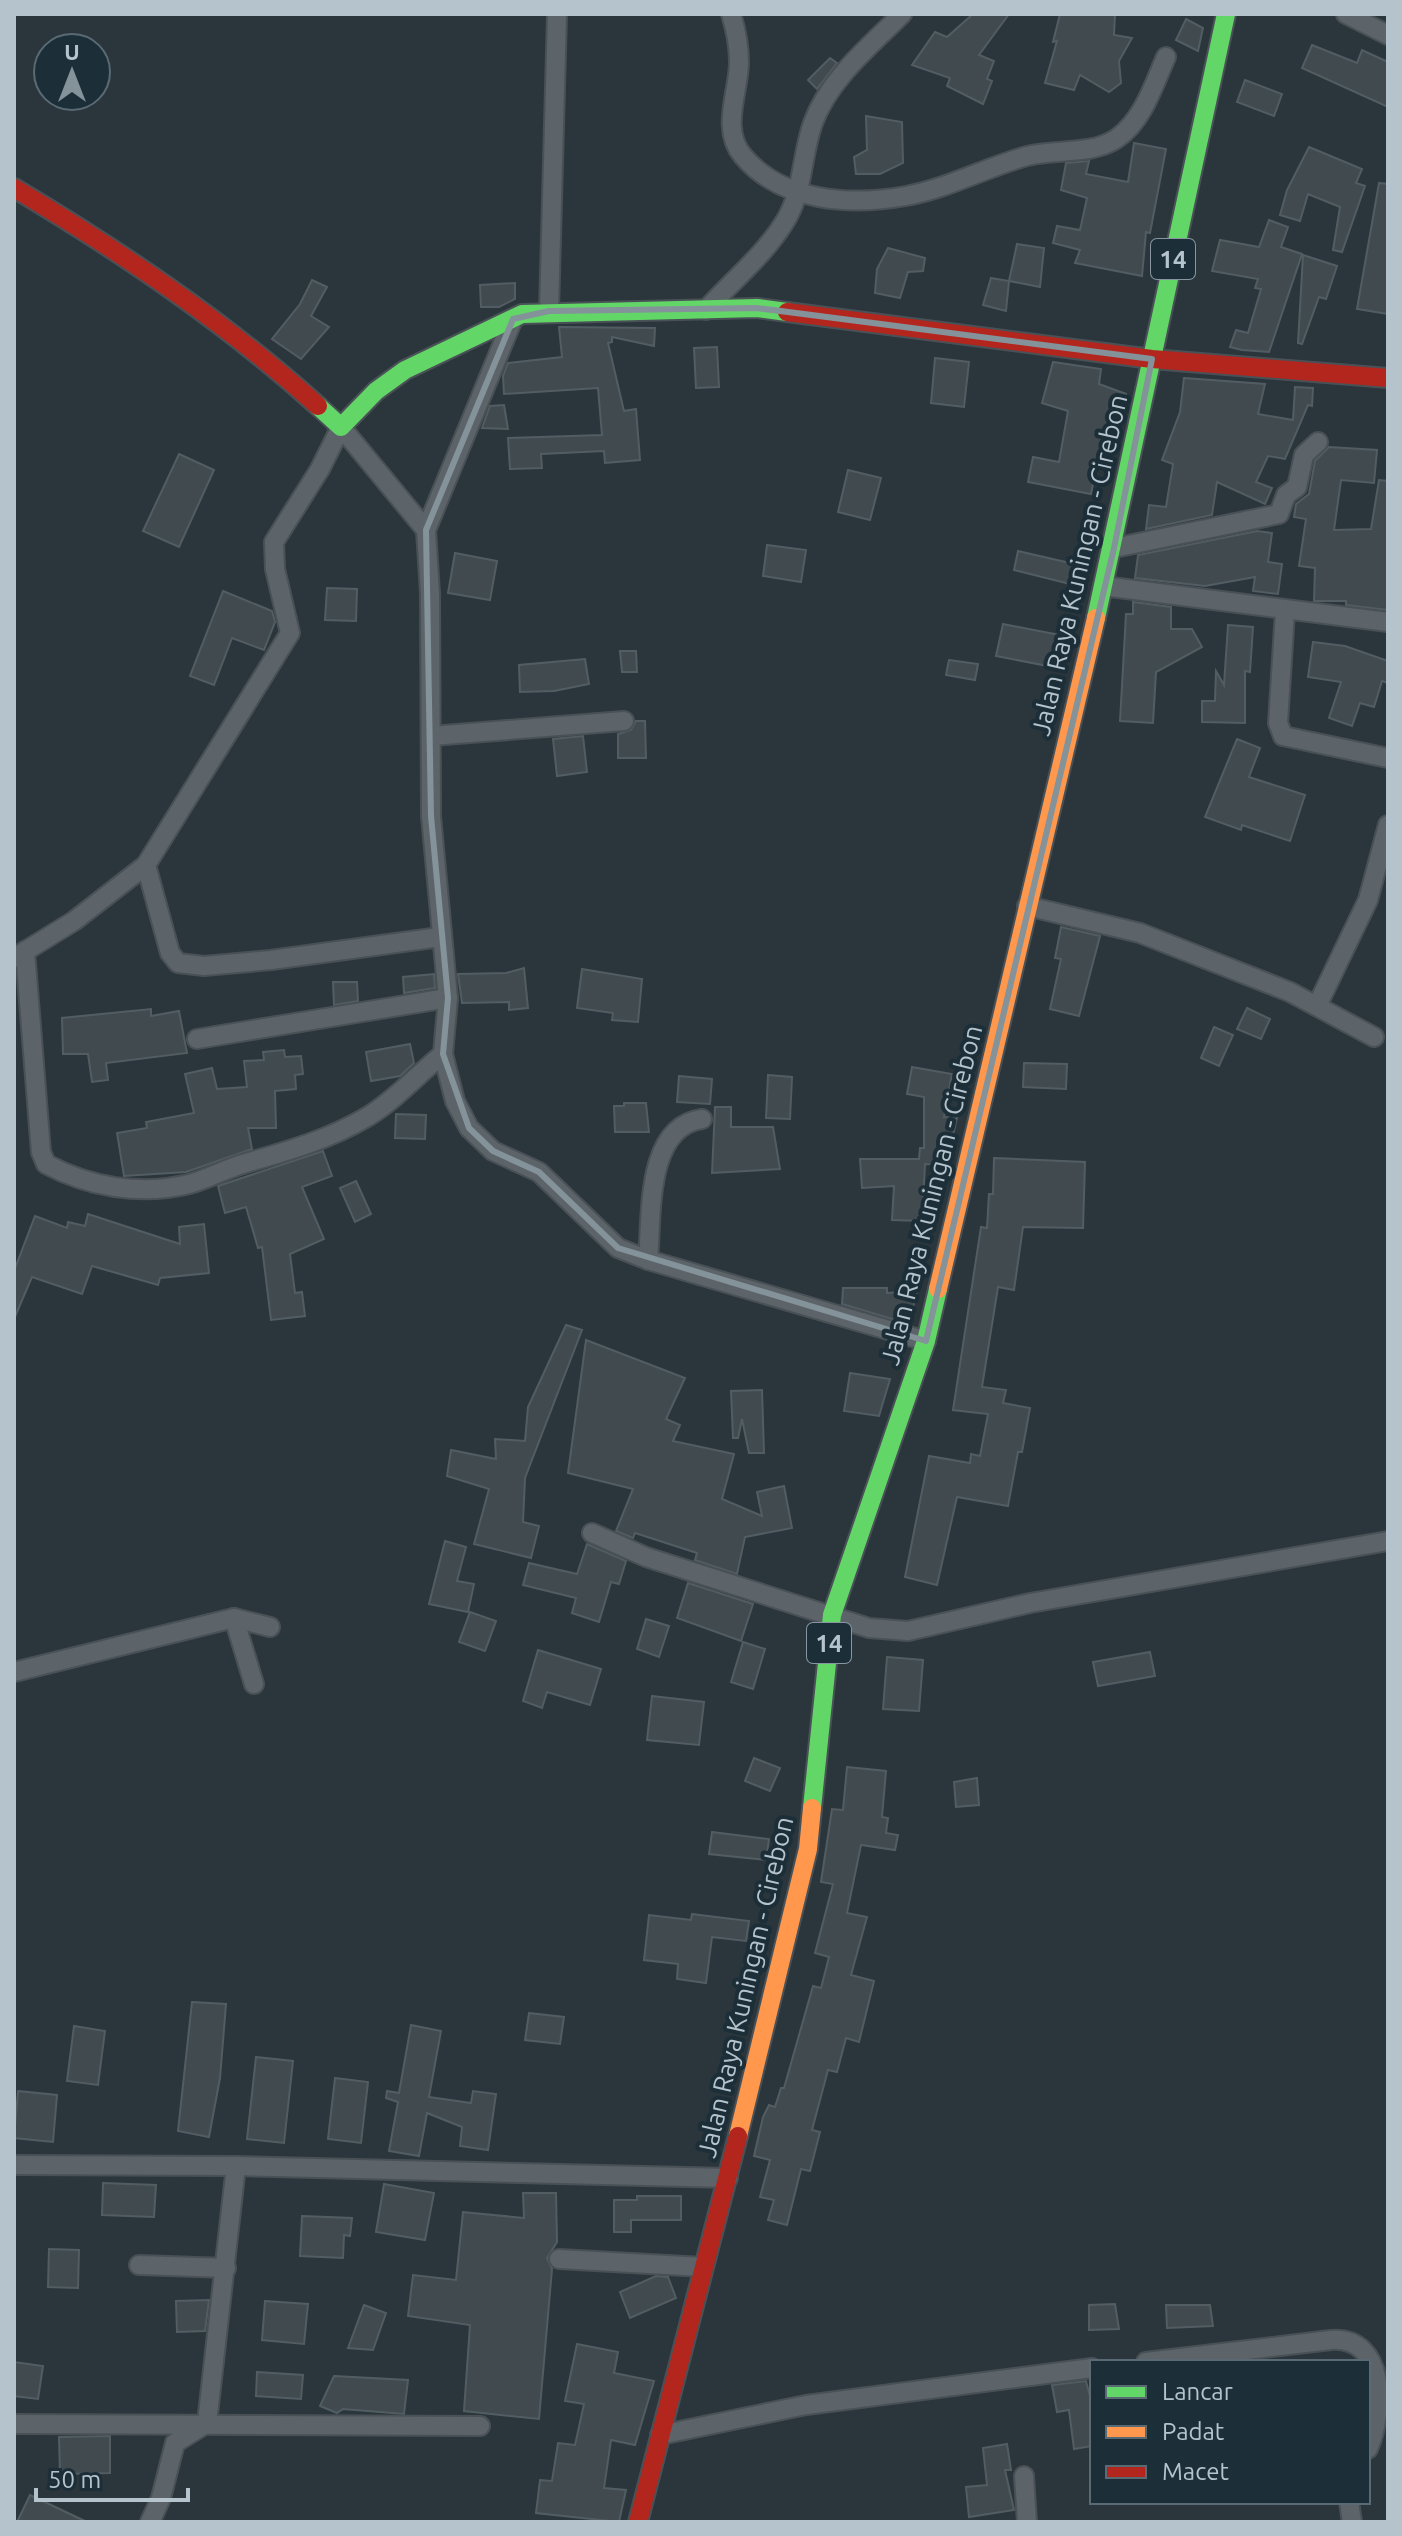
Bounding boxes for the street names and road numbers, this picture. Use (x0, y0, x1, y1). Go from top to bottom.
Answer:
road number: 14 (1151, 239, 1195, 279)
street label: Jalan Raya Kuningan - Cirebon (1026, 392, 1132, 738)
street label: Jalan Raya Kuningan - Cirebon (875, 1022, 987, 1368)
road number: 14 (807, 1623, 851, 1663)
street label: Jalan Raya Kuningan - Cirebon (692, 1814, 798, 2160)

